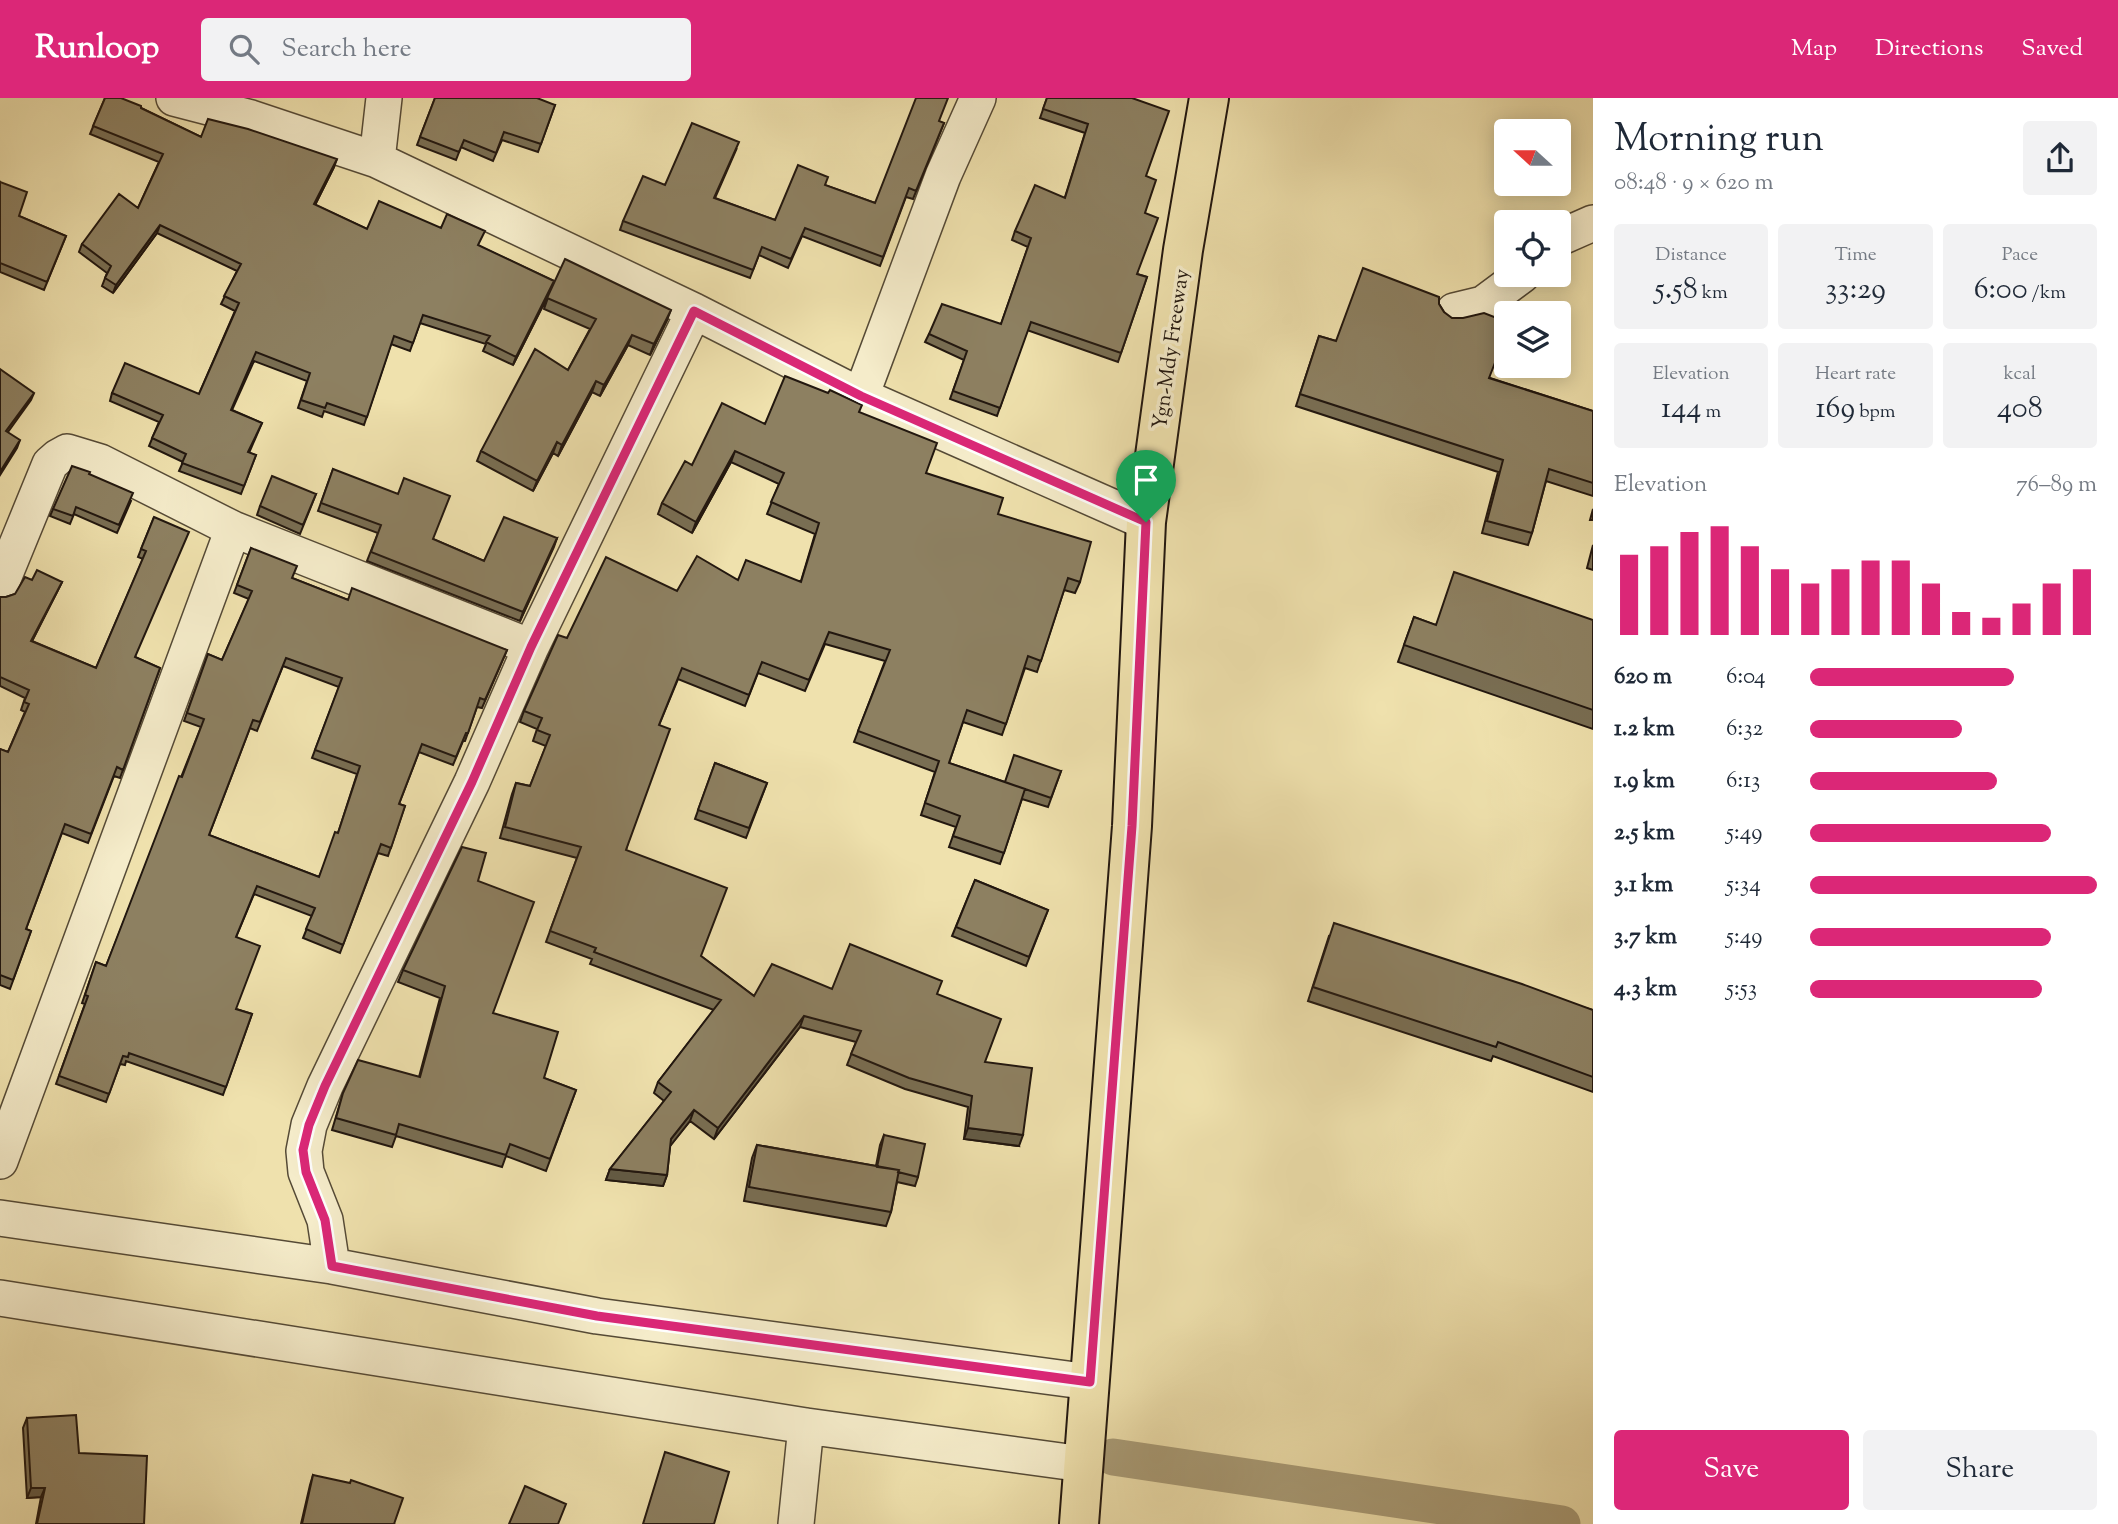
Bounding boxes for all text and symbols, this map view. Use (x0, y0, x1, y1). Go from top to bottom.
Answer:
search box (201, 18, 691, 81)
text: Runloop (35, 25, 159, 73)
icon: search (225, 30, 263, 68)
text: Search here (281, 31, 412, 68)
text: Map (1791, 32, 1837, 66)
text: Directions (1875, 32, 1983, 66)
text: Saved (2021, 32, 2083, 66)
text: Morning run (1614, 114, 1824, 168)
north arrow (1494, 119, 1572, 196)
map controls (1494, 119, 1571, 378)
button: share (2023, 121, 2097, 195)
text: 08:48 · 9 × 620 m (1614, 167, 1773, 200)
button: locate (1494, 210, 1571, 287)
text: Distance (1655, 242, 1727, 269)
text: Time (1834, 242, 1877, 269)
text: Pace (2002, 242, 2038, 269)
street label: Ygn-Mdy Freeway (1146, 267, 1198, 431)
text: 5.58 (1655, 269, 1698, 312)
text: 33:29 (1825, 269, 1886, 312)
text: 6:00 (1974, 269, 2028, 312)
text: km (1698, 280, 1728, 307)
text: /km (2028, 280, 2066, 307)
button: layers (1494, 301, 1571, 378)
text: Elevation (1653, 361, 1730, 388)
text: Heart rate (1815, 361, 1896, 388)
text: kcal (2003, 361, 2036, 388)
text: 144 (1661, 388, 1702, 431)
text: 169 (1815, 388, 1855, 431)
text: 408 (1997, 388, 2043, 431)
text: m (1702, 399, 1721, 426)
text: bpm (1855, 399, 1896, 426)
pin (1116, 450, 1176, 522)
icon: arrive (1127, 461, 1165, 499)
text: Elevation (1614, 469, 1707, 502)
text: 76–89 m (2016, 469, 2097, 502)
text: 620 m (1614, 661, 1672, 694)
text: 6:04 (1726, 661, 1766, 694)
text: 1.2 km (1614, 713, 1675, 746)
text: 6:32 (1726, 713, 1763, 746)
text: 1.9 km (1614, 765, 1675, 798)
text: 6:13 (1726, 765, 1760, 798)
text: 2.5 km (1614, 817, 1675, 850)
text: 5:49 (1726, 817, 1762, 850)
text: 3.1 km (1614, 869, 1673, 902)
text: 5:34 (1726, 869, 1761, 902)
text: 3.7 km (1614, 921, 1677, 954)
text: 5:49 (1726, 921, 1762, 954)
text: 4.3 km (1614, 973, 1677, 1006)
text: 5:53 (1726, 973, 1757, 1006)
button: Save (1614, 1430, 1849, 1510)
button: Share (1863, 1430, 2097, 1510)

